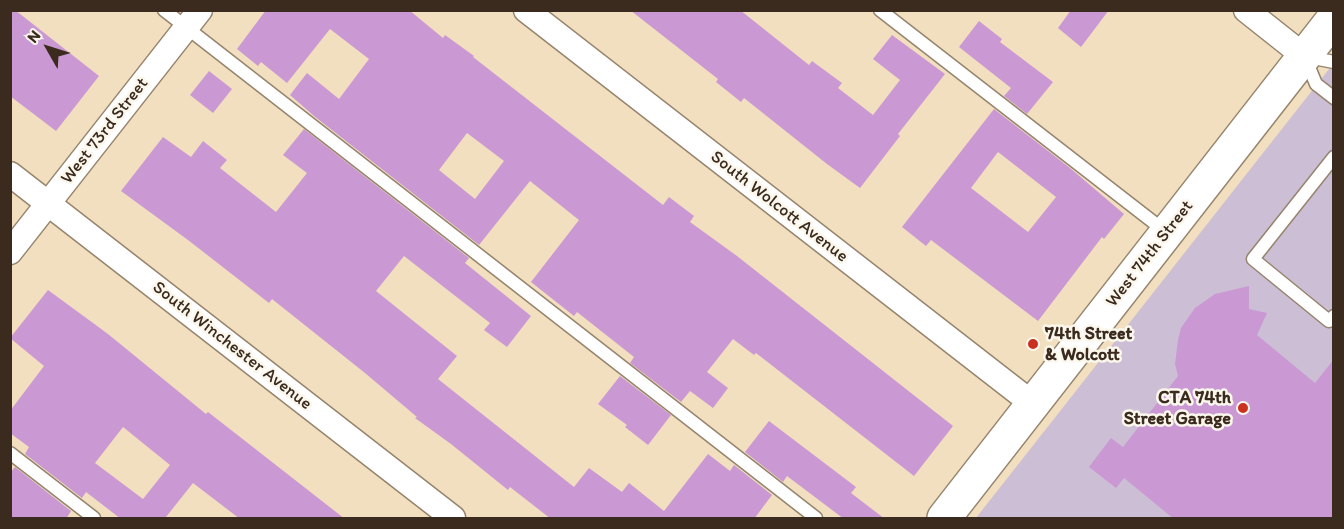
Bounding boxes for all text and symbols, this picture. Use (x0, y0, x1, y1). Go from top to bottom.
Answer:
north arrow (18, 18, 78, 78)
text: N (23, 26, 44, 47)
street label: West 73rd Street (57, 73, 153, 189)
street label: South Wolcott Avenue (706, 147, 852, 267)
street label: West 74th Street (1102, 196, 1198, 312)
street label: South Winchester Avenue (148, 277, 316, 415)
place label: 74th Street & Wolcott (1045, 323, 1132, 366)
marker: 74th Street & Wolcott (1026, 337, 1040, 351)
place label: CTA 74th Street Garage (1124, 387, 1231, 430)
marker: CTA 74th Street Garage (1236, 401, 1250, 415)

